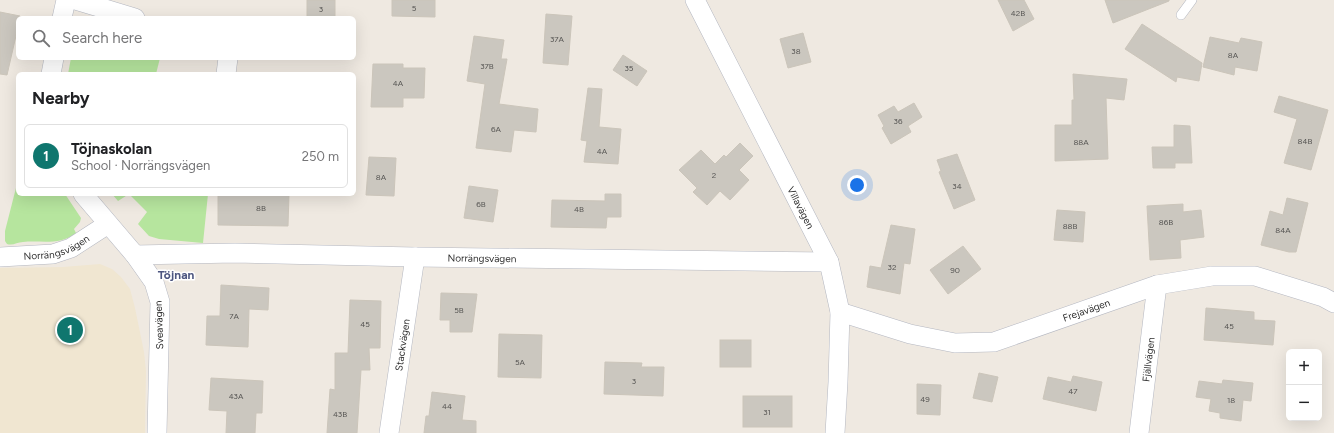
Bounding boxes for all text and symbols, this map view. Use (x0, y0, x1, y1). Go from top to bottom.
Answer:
house number: 5 (412, 3, 417, 13)
house number: 3 (319, 4, 323, 14)
house number: 42B (1011, 8, 1025, 18)
search box (16, 16, 356, 60)
icon: search (30, 27, 52, 49)
text: Search here (62, 29, 142, 47)
house number: 37A (550, 34, 565, 44)
house number: 38 (791, 46, 801, 56)
house number: 8A (1228, 50, 1239, 60)
house number: 37B (480, 61, 494, 71)
house number: 35 (625, 63, 634, 73)
house number: 4A (393, 78, 404, 88)
text: Nearby (32, 88, 90, 108)
house number: 36 (894, 116, 903, 126)
house number: 6A (491, 124, 502, 134)
house number: 84B (1298, 136, 1312, 146)
house number: 88A (1073, 137, 1089, 147)
text: Töjnaskolan (71, 140, 152, 158)
house number: 4A (597, 146, 608, 156)
text: 1 (43, 149, 49, 164)
text: 250 m (302, 149, 339, 164)
text: School · Norrängsvägen (71, 158, 210, 173)
house number: 2 (712, 170, 716, 180)
house number: 8A (376, 172, 387, 182)
your location (847, 175, 867, 195)
house number: 34 (952, 181, 962, 191)
street label: Villavägen (785, 184, 818, 231)
house number: 6B (476, 199, 486, 209)
house number: 8B (256, 203, 266, 213)
house number: 4B (574, 204, 584, 214)
house number: 86B (1159, 217, 1173, 227)
house number: 88B (1063, 221, 1077, 231)
house number: 84A (1275, 225, 1291, 235)
street label: Norrängsvägen (23, 231, 92, 262)
street label: Norrängsvägen (447, 251, 517, 265)
house number: 32 (888, 262, 896, 272)
house number: 90 (950, 265, 960, 275)
district label: Töjnan (158, 268, 195, 282)
street label: Frejavägen (1061, 295, 1112, 324)
street label: Sveavägen (152, 300, 166, 350)
house number: 5B (454, 305, 464, 315)
house number: 7A (229, 311, 239, 321)
pin: 1 (57, 315, 83, 345)
street label: Stackvägen (392, 318, 412, 372)
house number: 45 (360, 319, 370, 329)
house number: 45 (1224, 321, 1234, 331)
street label: Fjällvägen (1139, 336, 1157, 383)
map controls (1286, 349, 1322, 421)
button: + (1286, 349, 1322, 385)
house number: 5A (515, 357, 526, 367)
house number: 3 (632, 376, 636, 386)
button: − (1286, 385, 1322, 421)
house number: 47 (1068, 386, 1078, 396)
house number: 43A (229, 391, 244, 401)
house number: 49 (920, 394, 930, 404)
house number: 18 (1227, 395, 1235, 405)
house number: 44 (442, 401, 452, 411)
house number: 31 (763, 407, 771, 417)
house number: 43B (333, 409, 347, 419)

